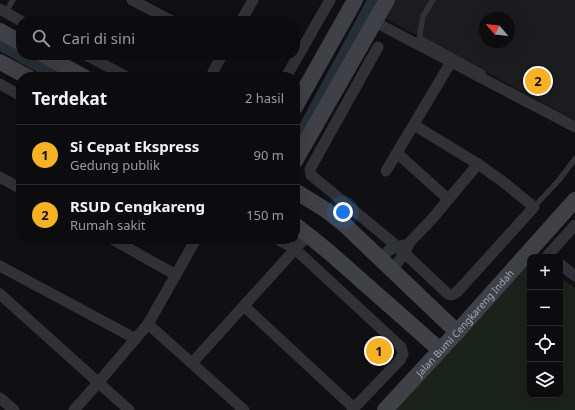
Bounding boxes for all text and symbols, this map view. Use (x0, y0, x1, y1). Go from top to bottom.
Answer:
north arrow (479, 12, 515, 48)
search box (16, 16, 300, 60)
icon: search (30, 27, 52, 49)
text: Cari di sini (62, 28, 135, 48)
pin: 2 (525, 66, 551, 96)
text: Terdekat (32, 87, 107, 110)
text: 2 hasil (245, 89, 284, 107)
text: Si Cepat Ekspress (70, 136, 199, 156)
text: 1 (41, 146, 49, 164)
text: 90 m (254, 146, 284, 164)
text: Gedung publik (70, 156, 160, 174)
text: RSUD Cengkareng (70, 196, 205, 216)
your location (333, 202, 353, 222)
text: 2 (41, 206, 49, 224)
text: 150 m (246, 206, 284, 224)
text: Rumah sakit (70, 216, 146, 234)
map controls (527, 254, 563, 398)
button: + (527, 254, 563, 290)
street label: Jalan Bumi Cengkareng Indah (412, 266, 517, 380)
button: − (527, 290, 563, 326)
button: locate (527, 326, 563, 362)
pin: 1 (366, 336, 392, 366)
button: layers (527, 362, 563, 398)

